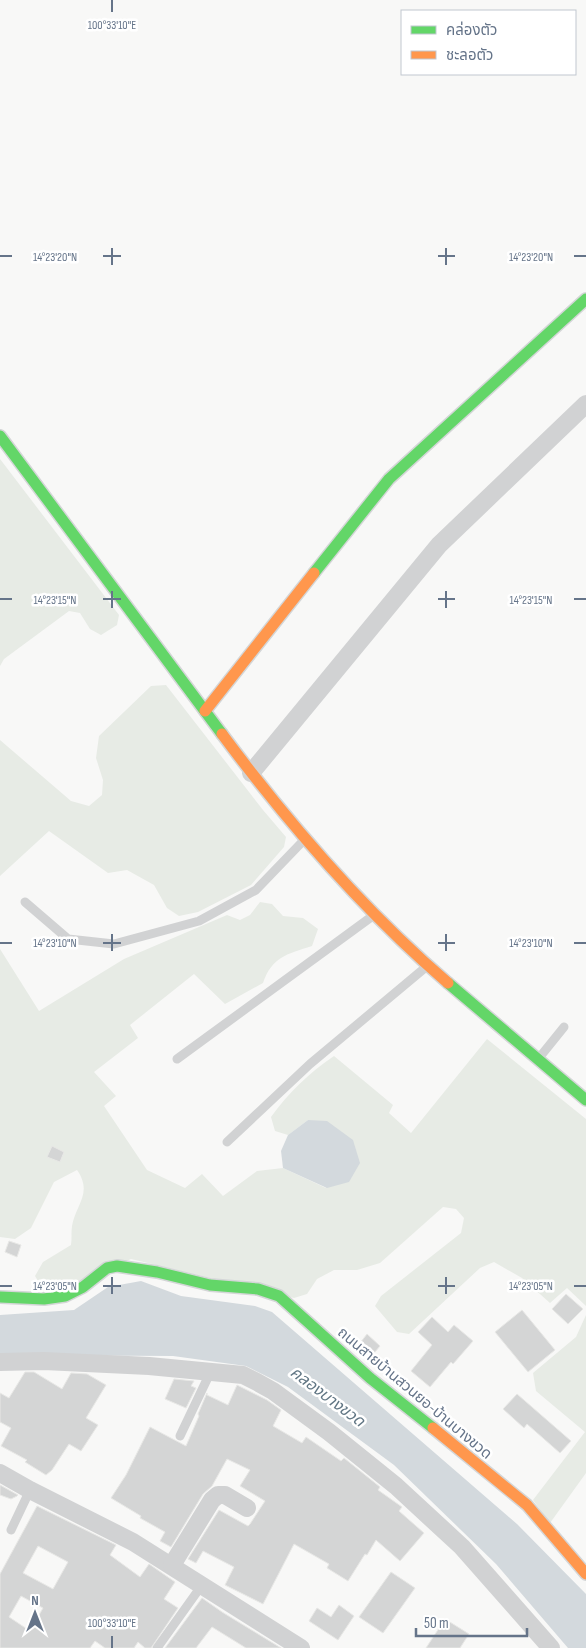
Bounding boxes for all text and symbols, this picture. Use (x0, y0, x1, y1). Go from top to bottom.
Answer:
legend (401, 10, 576, 75)
text: 100°33'10"E (88, 18, 136, 33)
text: คล่องตัว (446, 21, 497, 40)
text: ชะลอตัว (446, 46, 493, 65)
text: 14°23'20"N (33, 250, 77, 265)
text: 14°23'20"N (509, 250, 553, 265)
text: 14°23'15"N (34, 593, 76, 608)
text: 14°23'15"N (510, 593, 552, 608)
text: 14°23'10"N (33, 936, 77, 951)
text: 14°23'10"N (509, 936, 553, 951)
text: 14°23'05"N (33, 1279, 77, 1294)
text: 14°23'05"N (509, 1279, 553, 1294)
street label: ถนนสายบ้านสวนยอ-บ้านบางขวด (334, 1323, 496, 1464)
water label: คลองบางขวด (286, 1363, 369, 1432)
north arrow (10, 1588, 60, 1638)
text: N (31, 1592, 39, 1609)
scale bar (416, 1606, 527, 1638)
text: 50 m (424, 1614, 449, 1633)
text: 100°33'10"E (88, 1616, 136, 1631)

